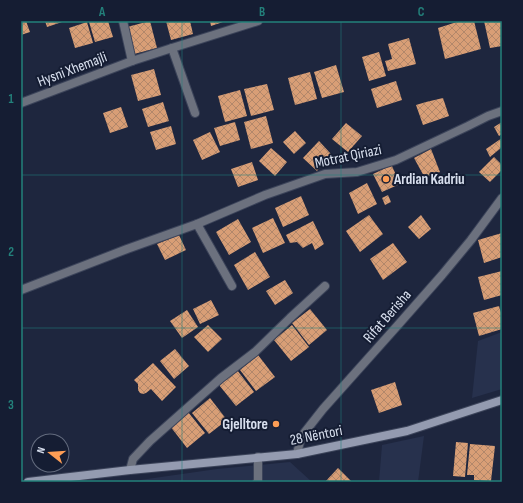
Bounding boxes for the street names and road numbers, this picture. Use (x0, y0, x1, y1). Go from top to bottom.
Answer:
street label: Hysni Xhemajli (35, 47, 110, 91)
street label: Motrat Qiriazi (313, 140, 383, 173)
street label: Rifat Berisha (359, 286, 416, 347)
street label: 28 Nëntori (288, 421, 344, 450)

